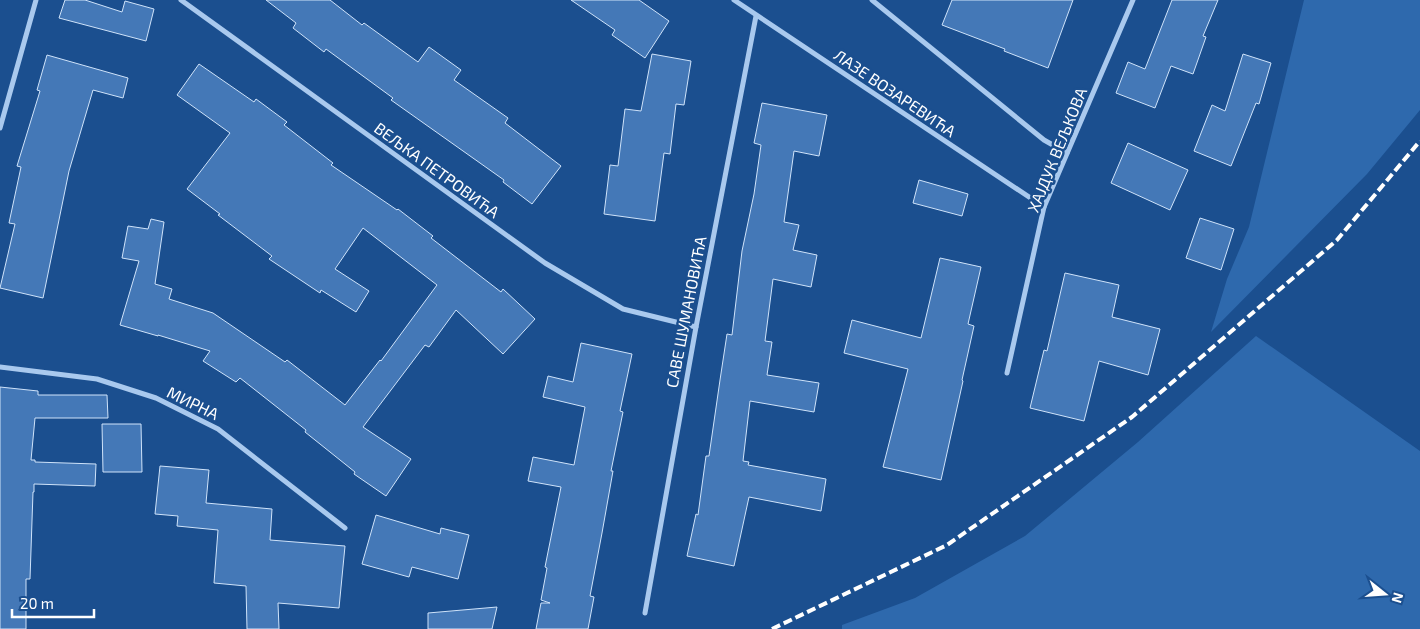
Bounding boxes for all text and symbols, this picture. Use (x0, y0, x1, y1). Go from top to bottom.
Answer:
street label: ЛАЗЕ ВОЗАРЕВИЋА (831, 45, 960, 140)
street label: ХАЈДУК ВЕЉКОВА (1023, 85, 1090, 215)
street label: ВЕЉКА ПЕТРОВИЋА (371, 118, 504, 221)
street label: САВЕ ШУМАНОВИЋА (661, 234, 710, 389)
street label: МИРНА (164, 382, 222, 423)
north arrow (1360, 569, 1410, 619)
scale bar (12, 586, 95, 618)
text: N (1388, 591, 1408, 605)
text: 20 m (20, 594, 54, 612)

